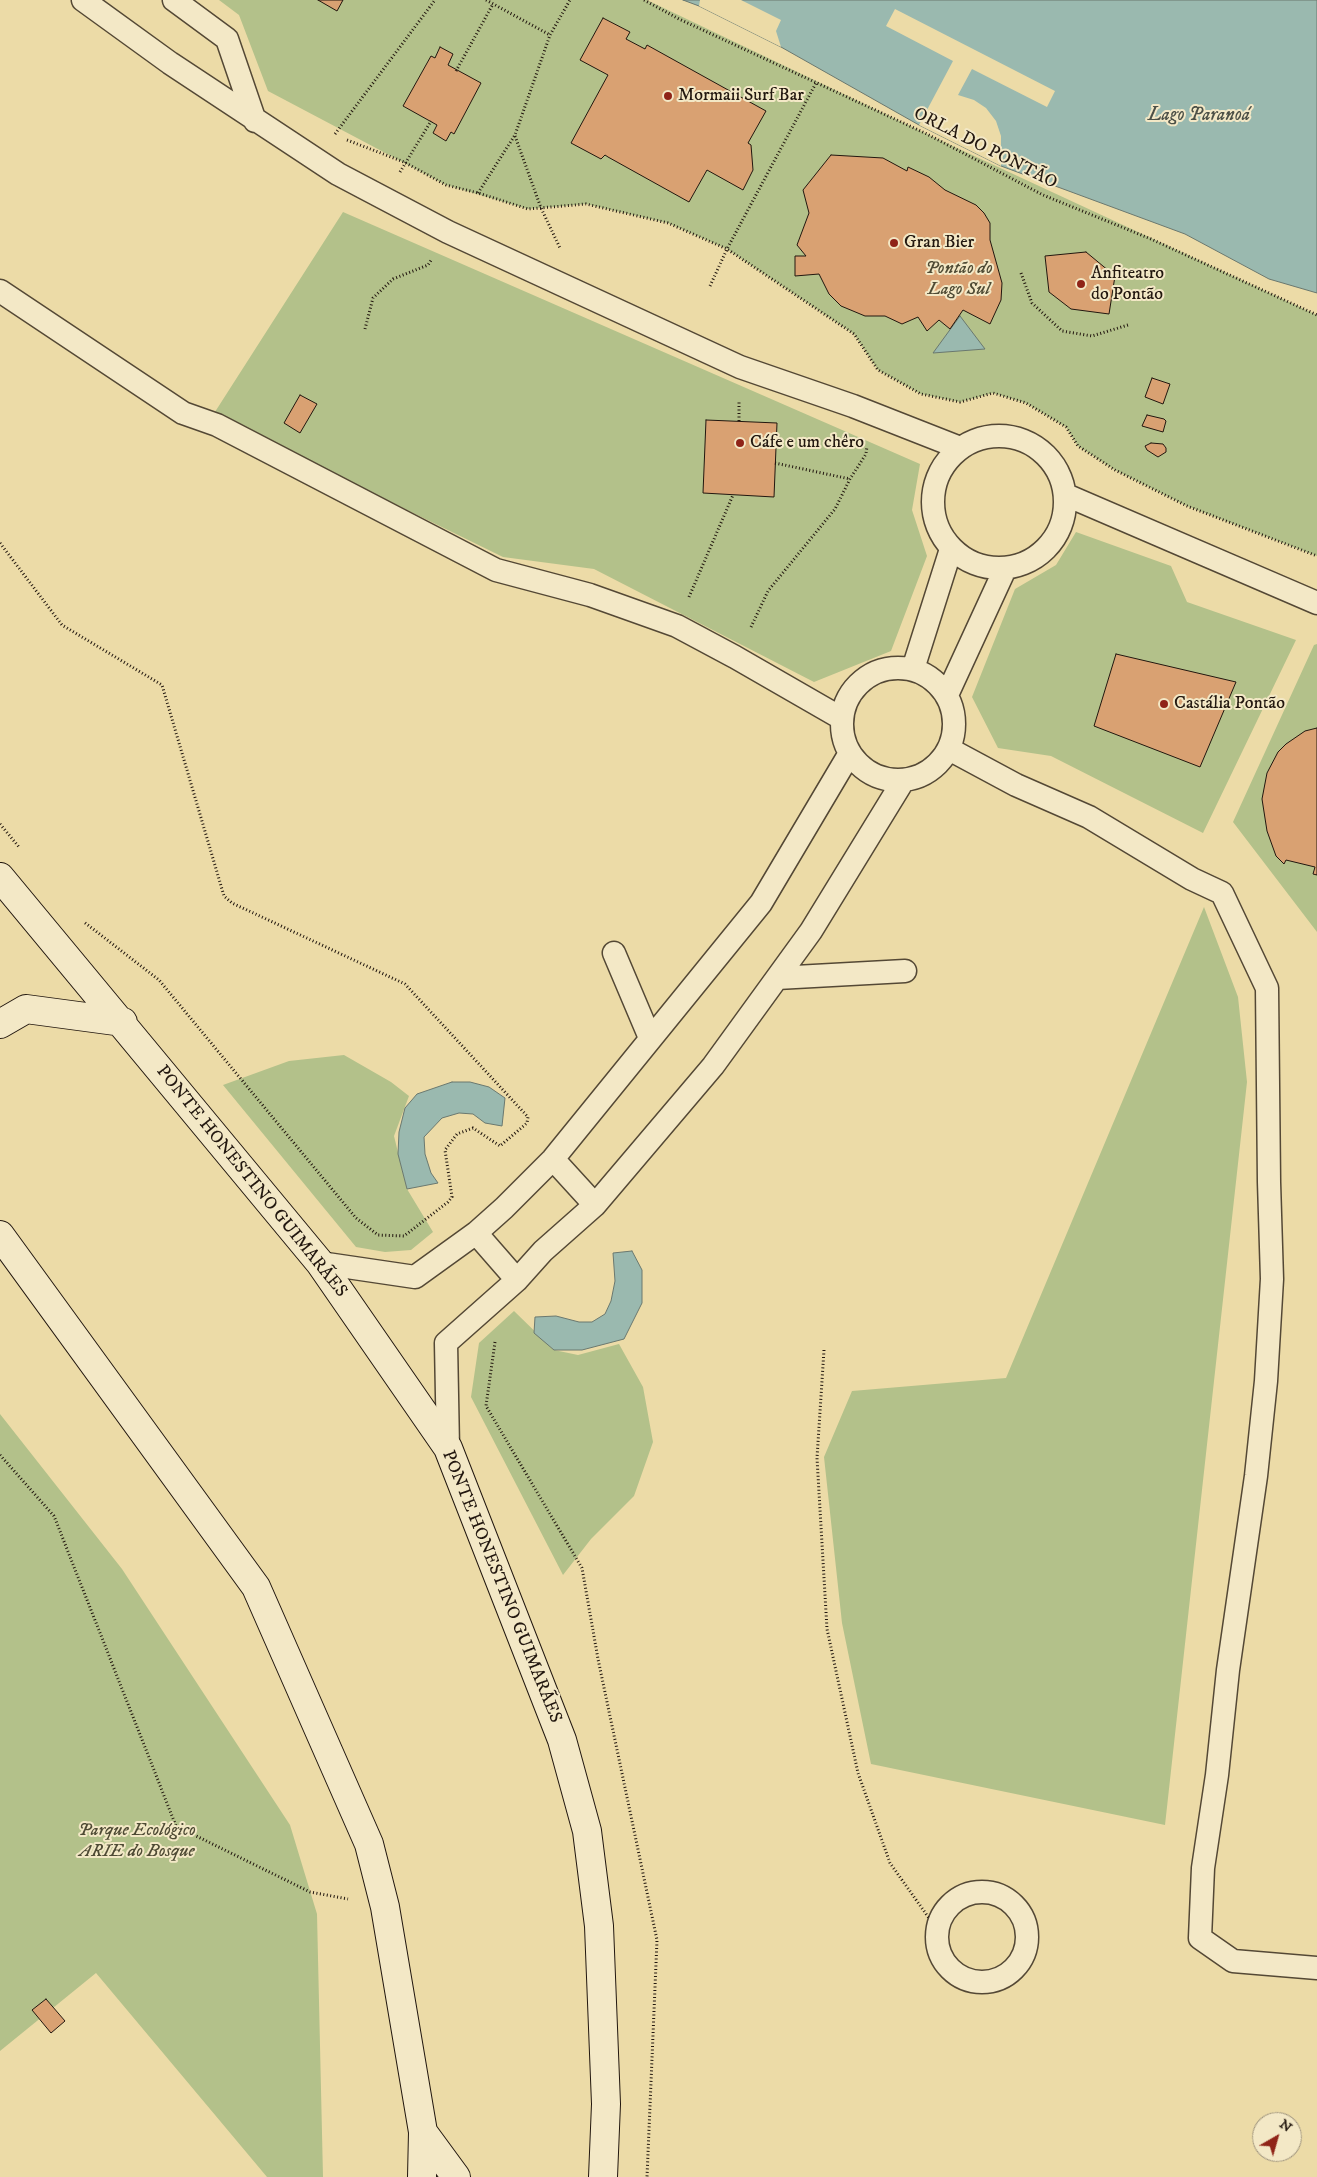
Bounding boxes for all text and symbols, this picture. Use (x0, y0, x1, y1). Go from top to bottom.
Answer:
place label: Mormaii Surf Bar (678, 85, 804, 107)
marker: Mormaii Surf Bar (662, 90, 674, 102)
street label: ORLA DO PONTÃO (910, 103, 1060, 195)
water label: Lago Paranoá (1148, 105, 1250, 127)
place label: Gran Bier (904, 232, 974, 254)
marker: Gran Bier (888, 237, 900, 249)
park label: Pontão do Lago Sul (925, 258, 993, 300)
place label: Anfiteatro do Pontão (1091, 263, 1164, 306)
marker: Anfiteatro do Pontão (1075, 278, 1087, 290)
place label: Cáfe e um chêro (750, 432, 864, 454)
marker: Cáfe e um chêro (734, 437, 746, 449)
place label: Castália Pontão (1174, 693, 1285, 715)
marker: Castália Pontão (1158, 698, 1170, 710)
street label: PONTE HONESTINO GUIMARÃES (151, 1062, 351, 1302)
street label: PONTE HONESTINO GUIMARÃES (436, 1448, 566, 1726)
park label: Parque Ecológico ARIE do Bosque (78, 1820, 196, 1862)
north arrow (1252, 2112, 1302, 2162)
text: N (1276, 2115, 1296, 2137)

